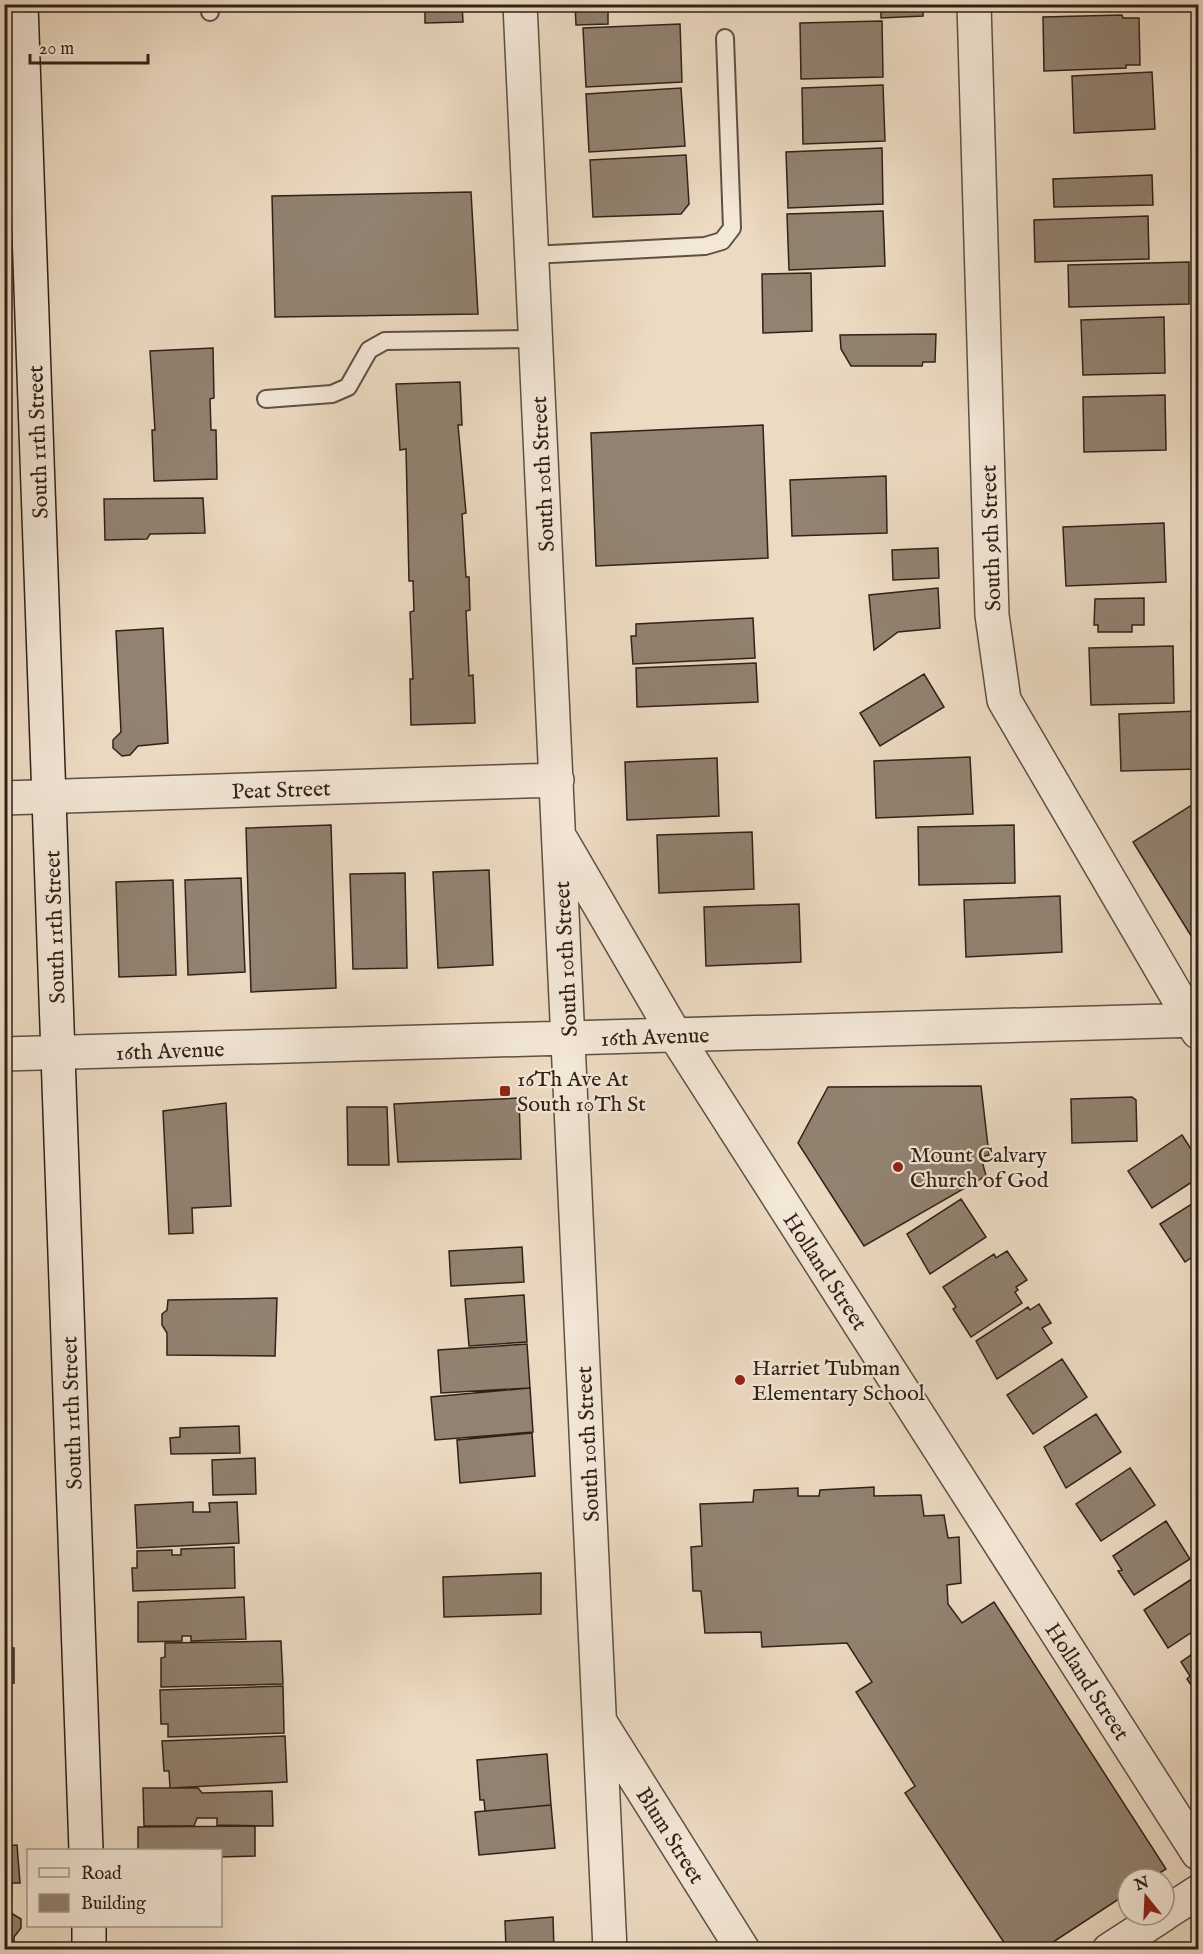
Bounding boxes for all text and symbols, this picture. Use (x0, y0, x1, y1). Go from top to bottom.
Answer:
scale bar (30, 27, 148, 65)
text: 20 m (39, 38, 74, 61)
street label: South 11th Street (22, 364, 56, 519)
street label: South 10th Street (526, 395, 562, 553)
street label: South 9th Street (975, 464, 1009, 612)
street label: Peat Street (231, 775, 331, 807)
street label: South 11th Street (39, 849, 73, 1004)
street label: South 10th Street (549, 880, 585, 1038)
street label: 16th Avenue (600, 1022, 710, 1054)
street label: 16th Avenue (115, 1036, 225, 1068)
place label: 16Th Ave At South 10Th St (517, 1066, 646, 1119)
marker: 16Th Ave At South 10Th St (498, 1084, 512, 1098)
place label: Mount Calvary Church of God (910, 1142, 1049, 1195)
marker: Mount Calvary Church of God (891, 1160, 905, 1174)
street label: Holland Street (776, 1208, 873, 1337)
street label: South 11th Street (56, 1335, 90, 1490)
place label: Harriet Tubman Elementary School (752, 1355, 925, 1408)
street label: South 10th Street (571, 1365, 607, 1523)
marker: Harriet Tubman Elementary School (733, 1373, 747, 1387)
street label: Holland Street (1038, 1618, 1135, 1747)
street label: Blum Street (629, 1783, 710, 1890)
legend (27, 1849, 222, 1927)
text: Road (81, 1863, 122, 1886)
north arrow (1116, 1867, 1176, 1927)
text: N (1131, 1873, 1152, 1897)
text: Building (81, 1893, 146, 1916)

